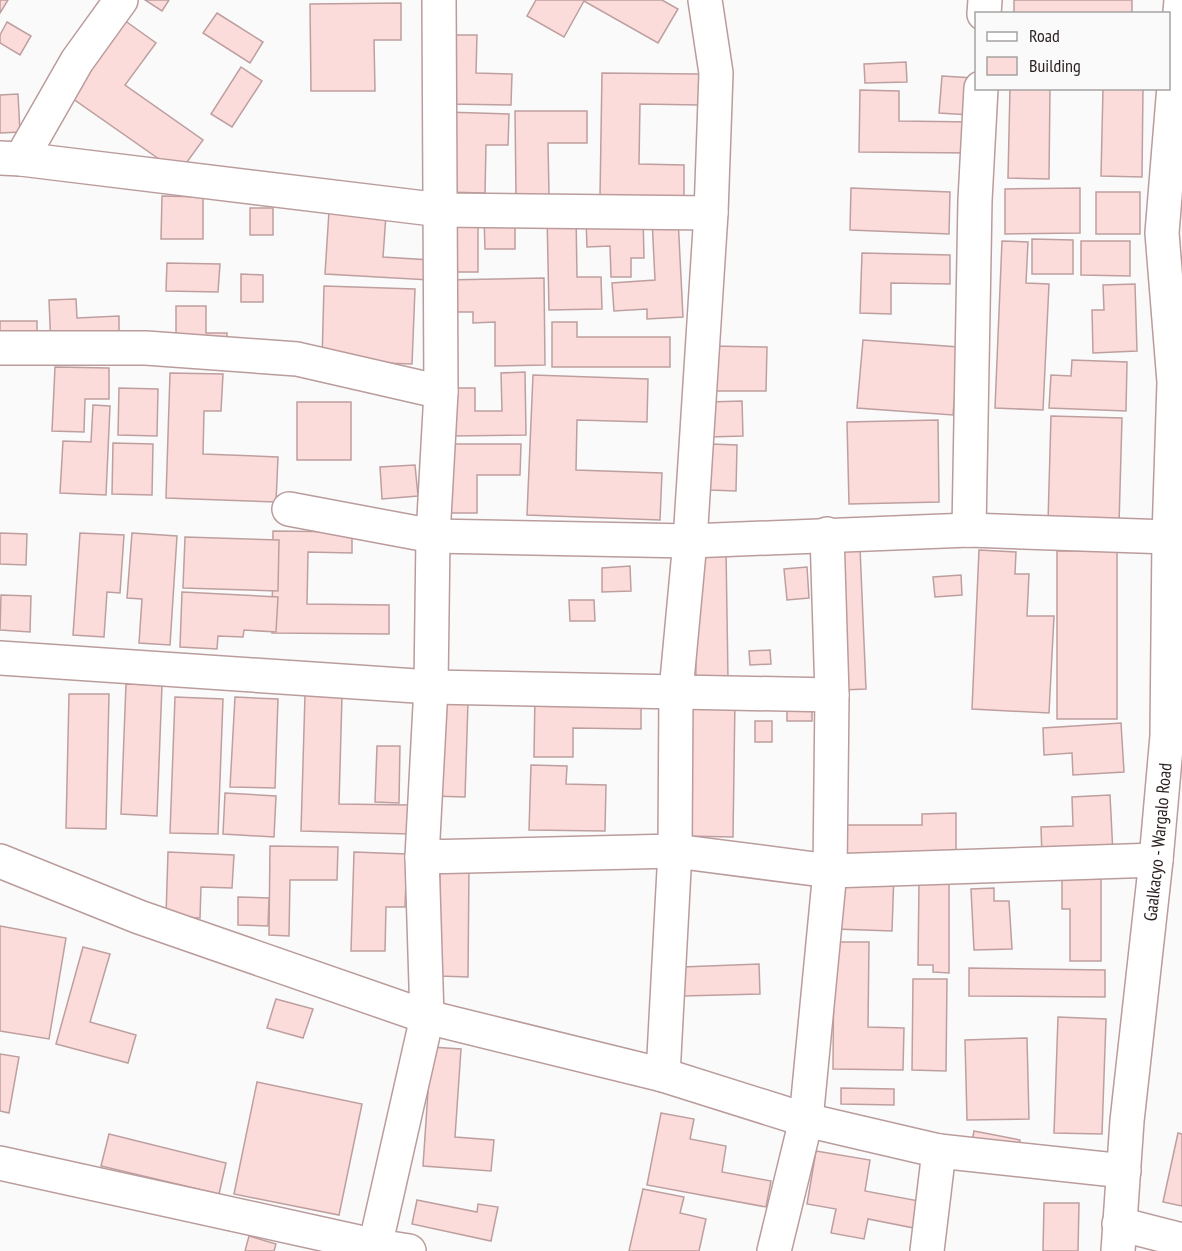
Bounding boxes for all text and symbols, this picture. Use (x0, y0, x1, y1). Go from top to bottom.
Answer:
legend (975, 12, 1170, 90)
text: Road (1029, 24, 1060, 47)
text: Building (1029, 54, 1081, 77)
street label: Gaalkacyo - Wargalo Road (1138, 762, 1176, 922)

